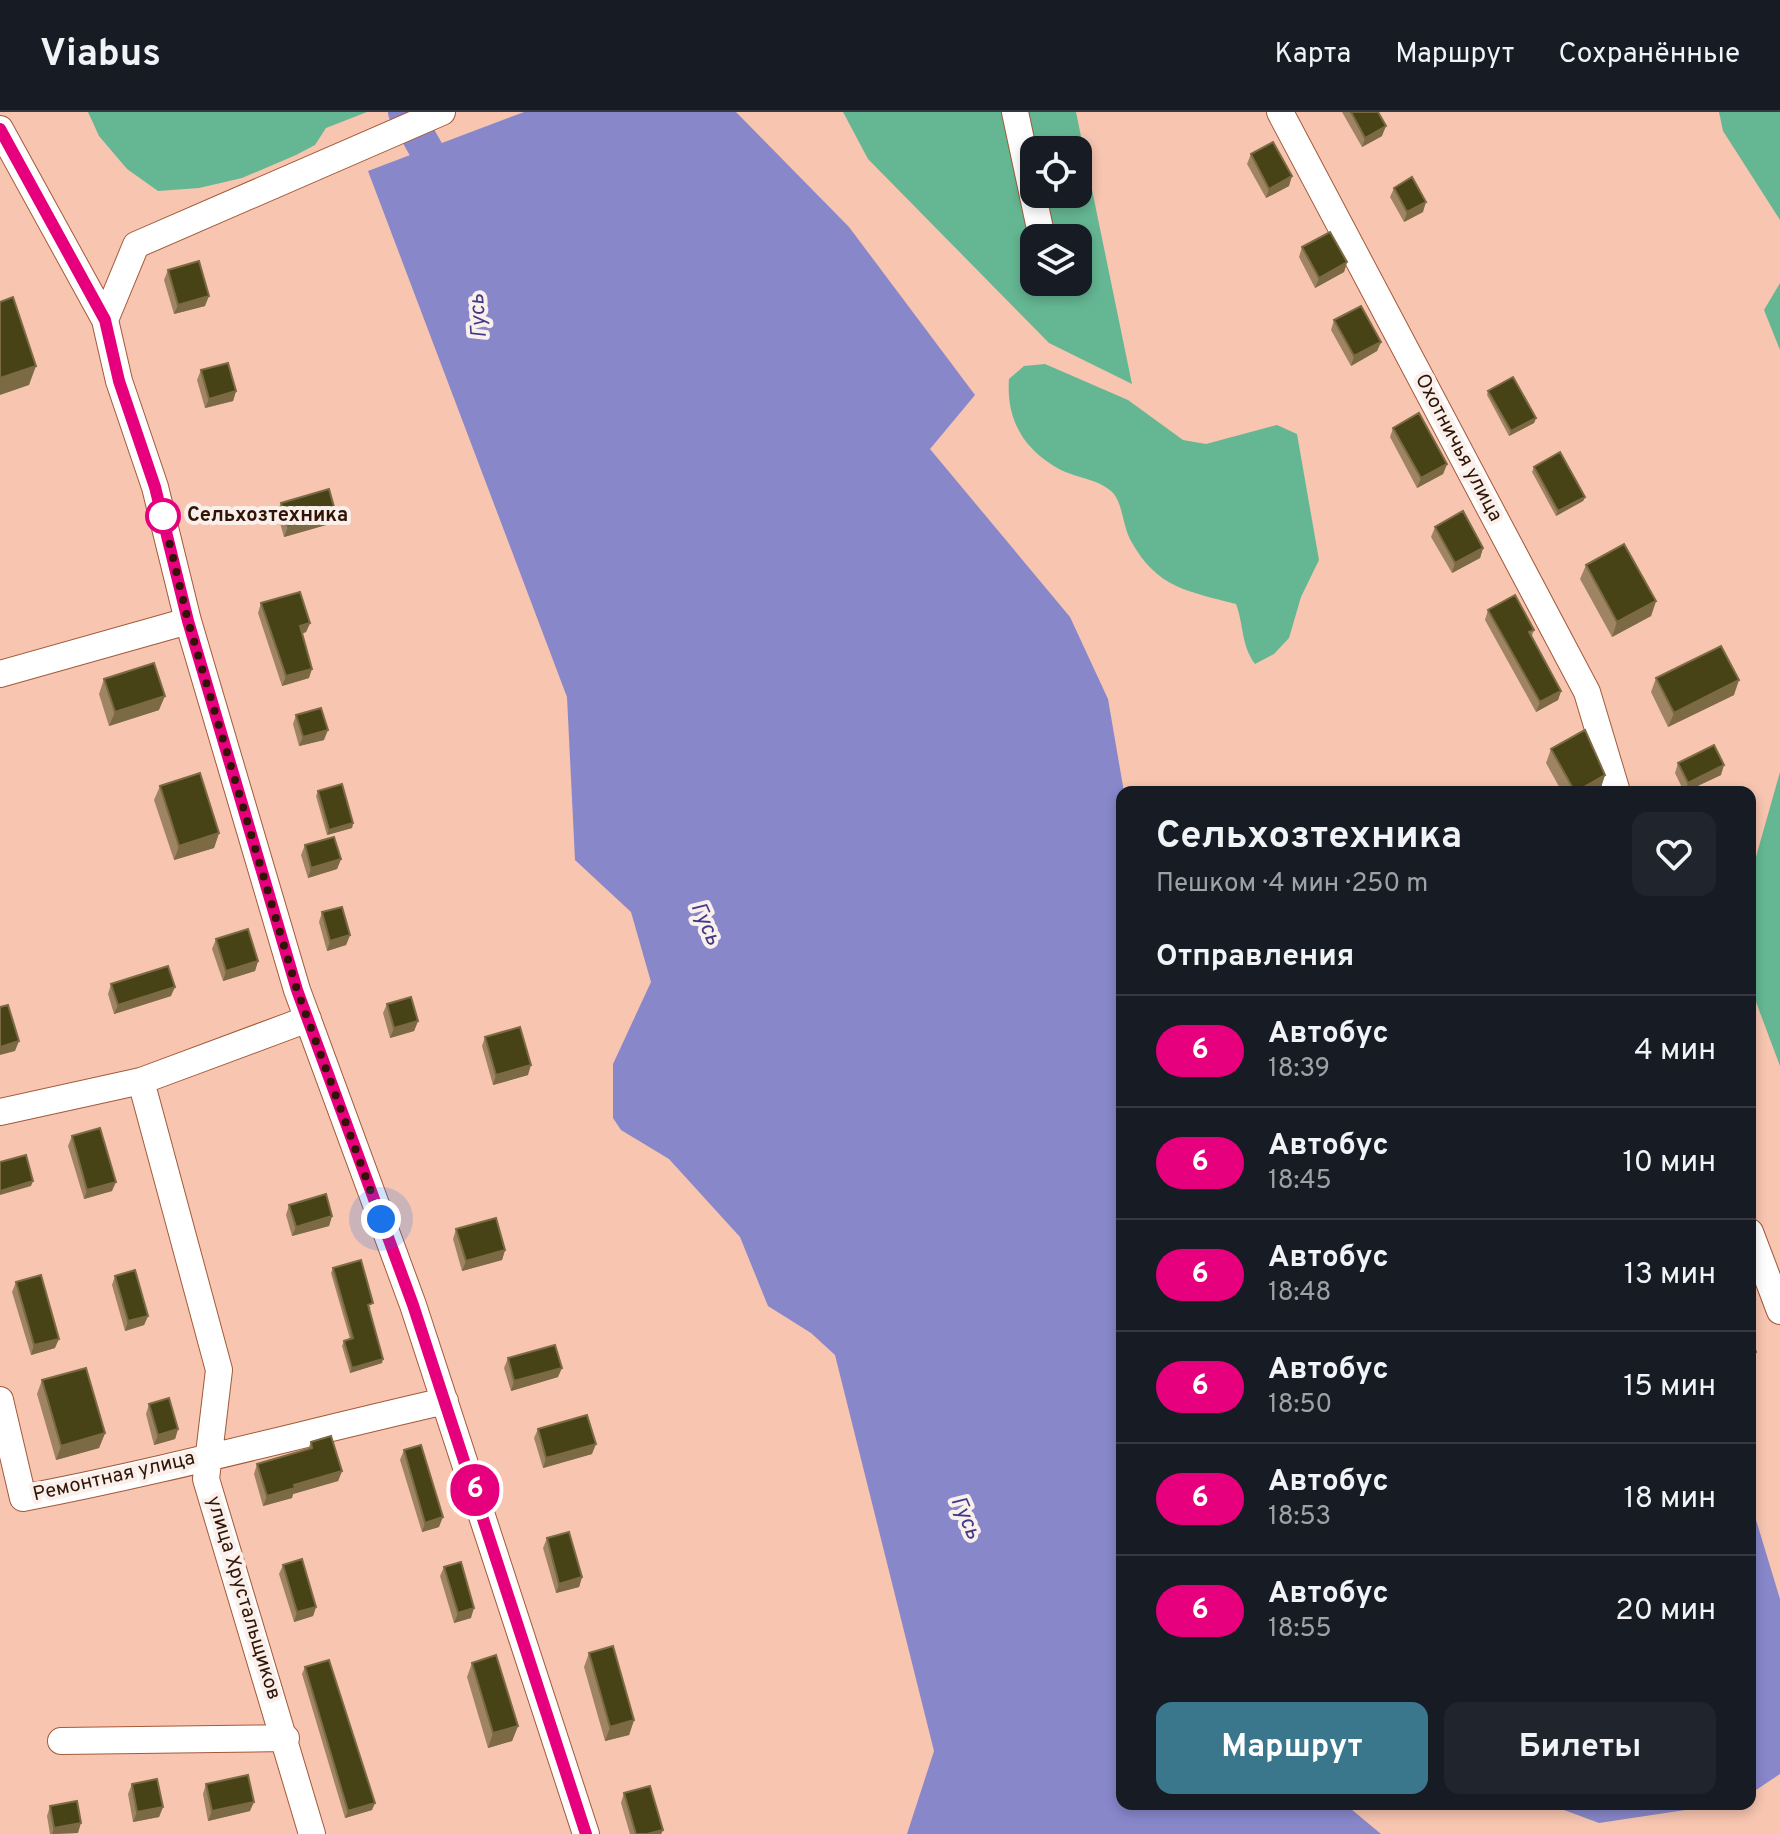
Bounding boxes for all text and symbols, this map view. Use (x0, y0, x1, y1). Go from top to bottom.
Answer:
text: Viabus (40, 31, 161, 80)
text: Карта (1275, 37, 1351, 73)
text: Маршрут (1395, 37, 1514, 73)
text: Сохранённые (1558, 37, 1740, 73)
map controls (1020, 136, 1092, 296)
button: locate (1020, 136, 1092, 208)
button: layers (1020, 224, 1092, 296)
water label: Гусь (464, 293, 494, 339)
street label: Охотничья улица (1408, 370, 1508, 526)
marker: Сельхозтехника (146, 499, 180, 533)
place label: Сельхозтехника (187, 503, 348, 529)
button: heart (1632, 812, 1716, 896)
text: Сельхозтехника (1156, 813, 1462, 862)
text: Пешком · 4 мин · 250 m (1156, 868, 1428, 901)
water label: Гусь (684, 898, 726, 950)
text: Отправления (1156, 939, 1354, 976)
text: Автобус (1268, 1016, 1389, 1053)
text: 6 (1191, 1033, 1209, 1069)
text: 4 мин (1634, 1033, 1716, 1070)
text: 18:39 (1268, 1053, 1330, 1086)
text: Автобус (1268, 1128, 1389, 1165)
text: 6 (1191, 1145, 1209, 1181)
text: 10 мин (1623, 1145, 1716, 1182)
text: 18:45 (1268, 1165, 1332, 1198)
your location (361, 1199, 401, 1239)
text: Автобус (1268, 1240, 1389, 1277)
text: 6 (1191, 1257, 1209, 1293)
text: 13 мин (1624, 1257, 1716, 1294)
text: 18:48 (1268, 1277, 1331, 1310)
text: Автобус (1268, 1352, 1389, 1389)
text: 6 (1191, 1369, 1209, 1405)
text: 15 мин (1623, 1369, 1716, 1406)
text: 18:50 (1268, 1389, 1332, 1422)
street label: Ремонтная улица (30, 1446, 198, 1508)
line badge: 6 (449, 1464, 501, 1516)
text: Автобус (1268, 1464, 1389, 1501)
text: 6 (466, 1472, 484, 1508)
text: 6 (1191, 1481, 1209, 1517)
text: 18 мин (1623, 1481, 1716, 1518)
water label: Гусь (944, 1492, 986, 1544)
street label: улица Хрустальщиков (200, 1493, 286, 1703)
text: 18:53 (1268, 1501, 1331, 1534)
text: Автобус (1268, 1576, 1389, 1613)
text: 6 (1191, 1593, 1209, 1629)
text: 20 мин (1615, 1593, 1716, 1630)
text: 18:55 (1268, 1613, 1332, 1646)
button: Маршрут (1156, 1702, 1428, 1794)
button: Билеты (1444, 1702, 1716, 1794)

